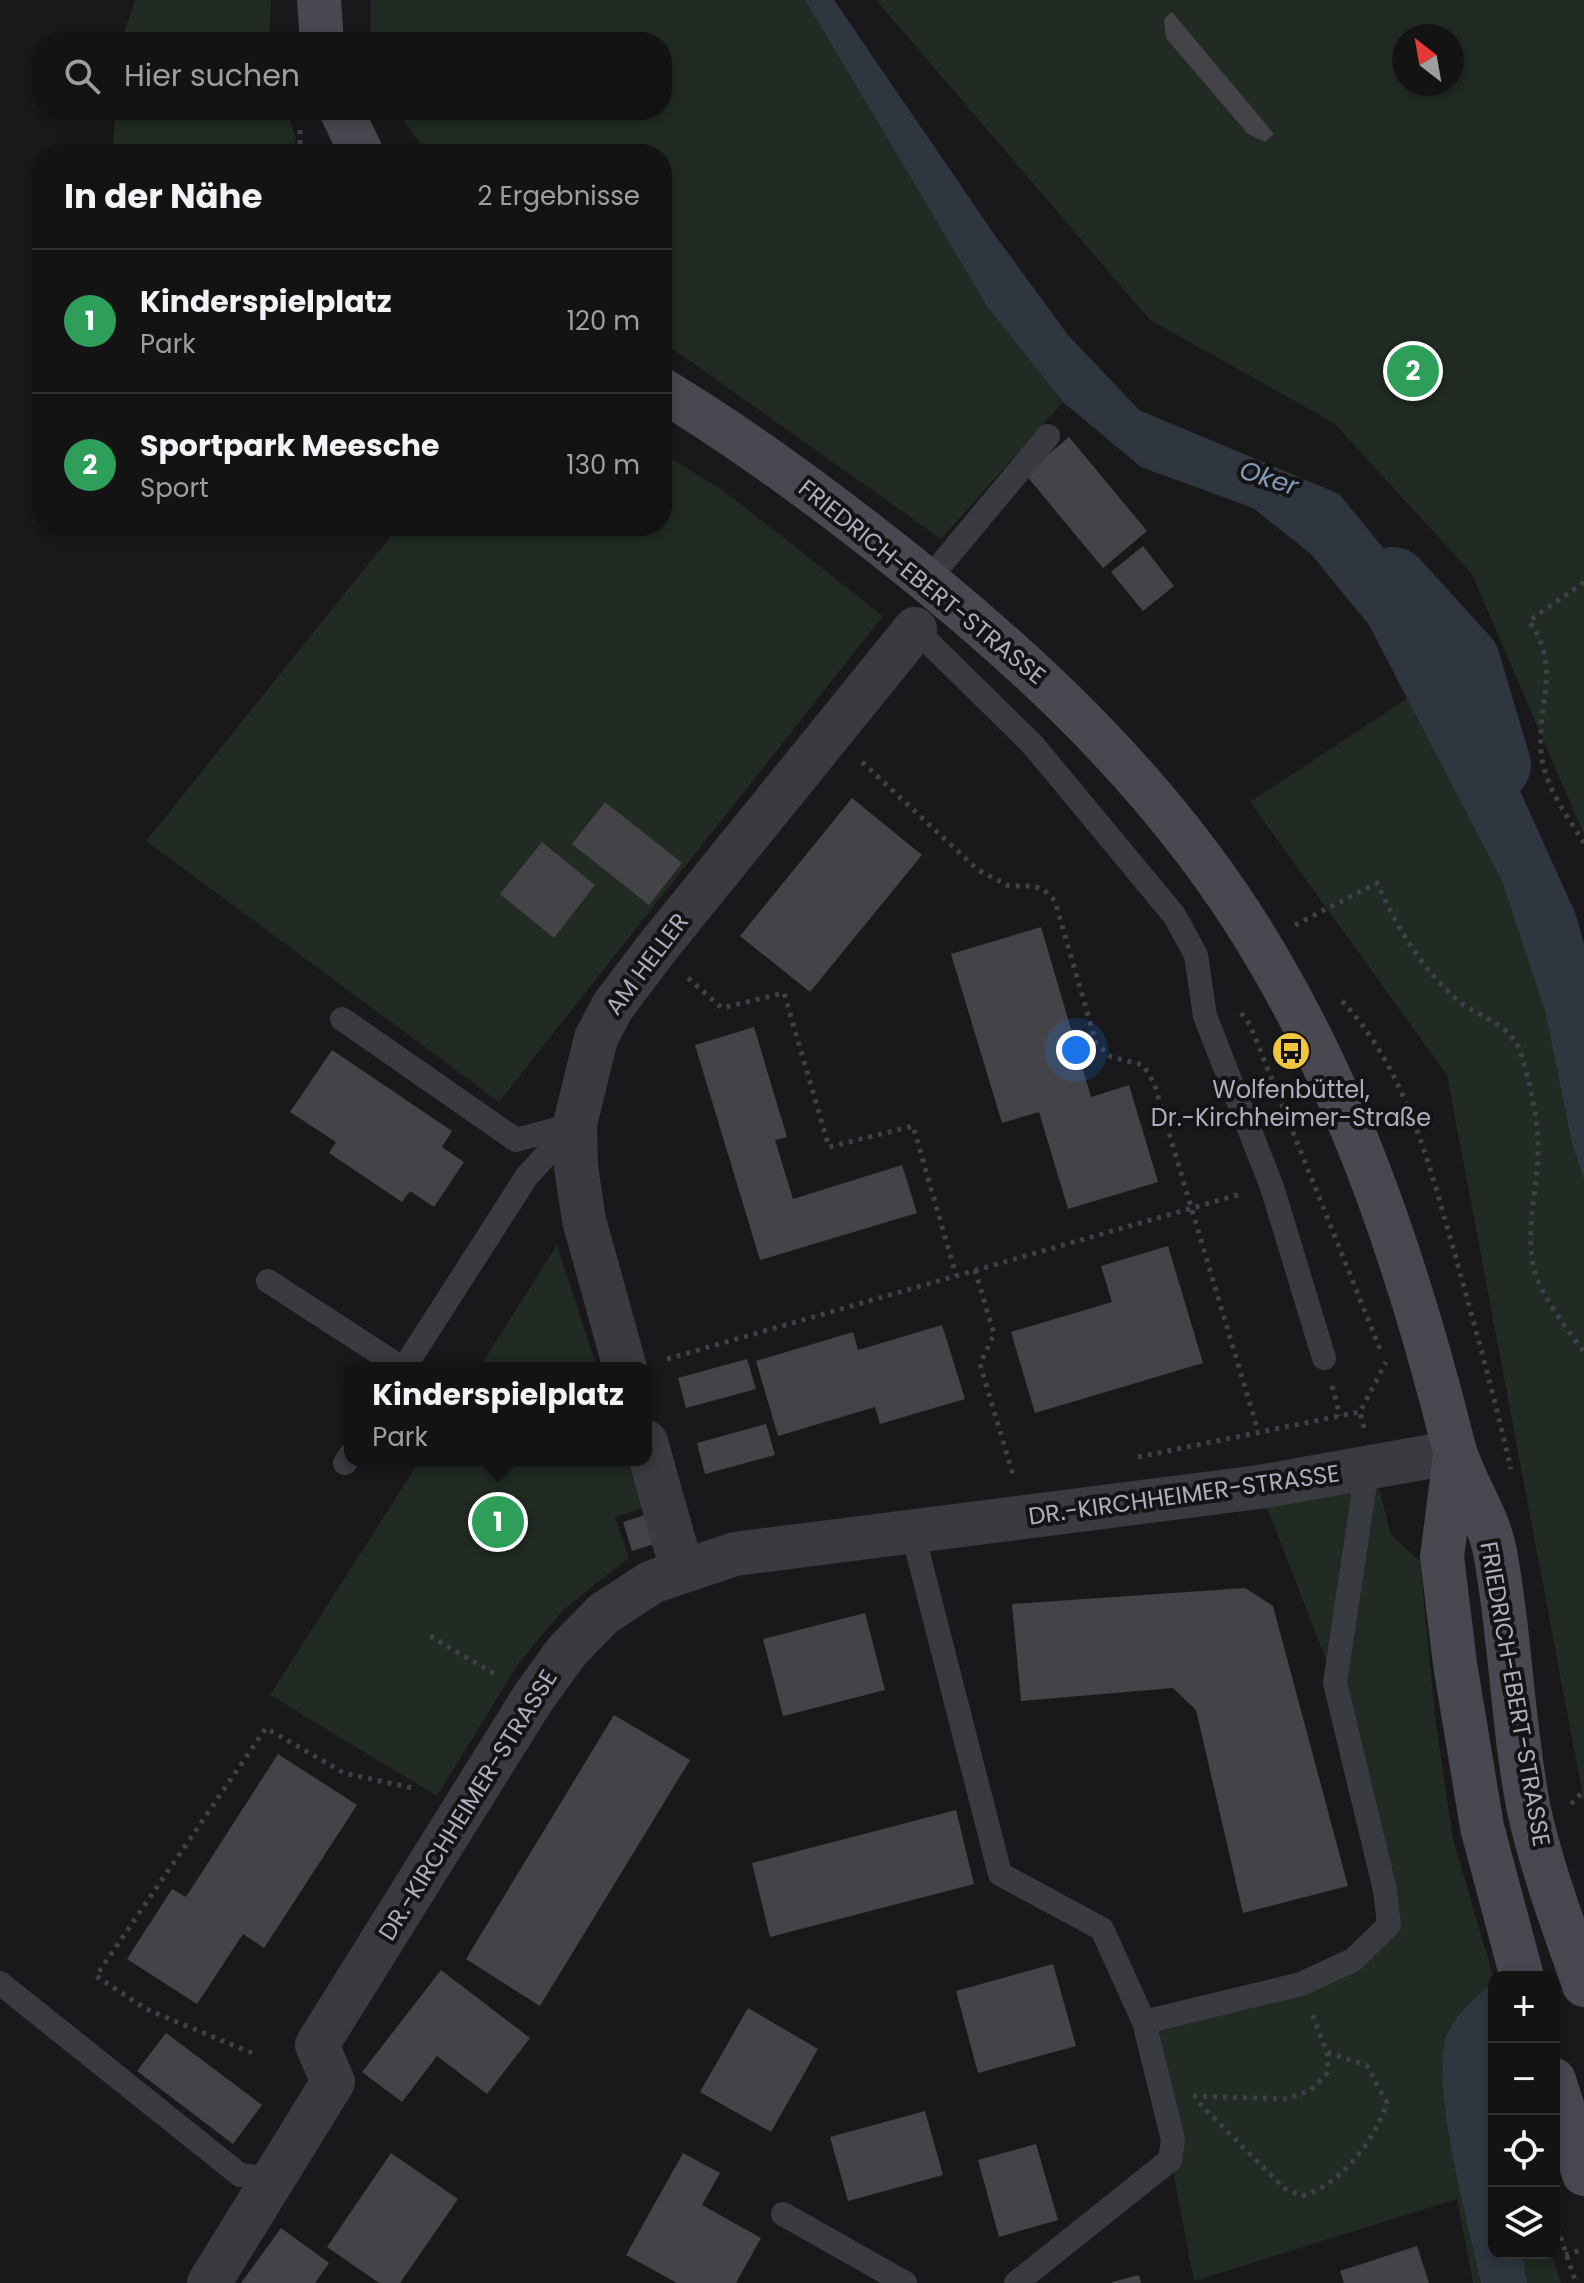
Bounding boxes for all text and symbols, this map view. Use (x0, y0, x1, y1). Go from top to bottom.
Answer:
north arrow (1392, 24, 1464, 96)
search box (32, 32, 672, 120)
icon: search (60, 54, 104, 98)
text: Hier suchen (124, 54, 300, 97)
text: In der Nähe (64, 172, 262, 220)
text: 2 Ergebnisse (477, 178, 640, 214)
text: Kinderspielplatz (140, 280, 392, 323)
text: 1 (85, 303, 95, 339)
text: 120 m (567, 303, 640, 339)
text: Park (140, 326, 196, 362)
pin: 2 (1387, 341, 1439, 401)
text: Sportpark Meesche (140, 424, 440, 467)
text: 2 (83, 447, 97, 483)
text: 130 m (566, 447, 640, 483)
water label: Oker (1235, 452, 1304, 505)
text: Sport (140, 470, 209, 506)
street label: FRIEDRICH-EBERT-STRASSE (792, 471, 1053, 692)
street label: AM HELLER (597, 906, 696, 1021)
your location (1056, 1030, 1096, 1070)
bus stop icon: Wolfenbüttel, Dr.-Kirchheimer-Straße (1270, 1030, 1312, 1072)
place label: Wolfenbüttel, Dr.-Kirchheimer-Straße (1151, 1073, 1431, 1134)
popup (344, 1362, 652, 1466)
text: Kinderspielplatz (372, 1373, 624, 1416)
text: Park (372, 1419, 428, 1455)
street label: DR.-KIRCHHEIMER-STRASSE (1026, 1456, 1342, 1533)
pin: 1 (472, 1492, 524, 1552)
street label: FRIEDRICH-EBERT-STRASSE (1472, 1539, 1559, 1849)
street label: DR.-KIRCHHEIMER-STRASSE (370, 1663, 565, 1947)
map controls (1488, 1971, 1560, 2259)
button: + (1488, 1971, 1560, 2043)
button: − (1488, 2043, 1560, 2115)
button: locate (1488, 2115, 1560, 2187)
button: layers (1488, 2187, 1560, 2259)

